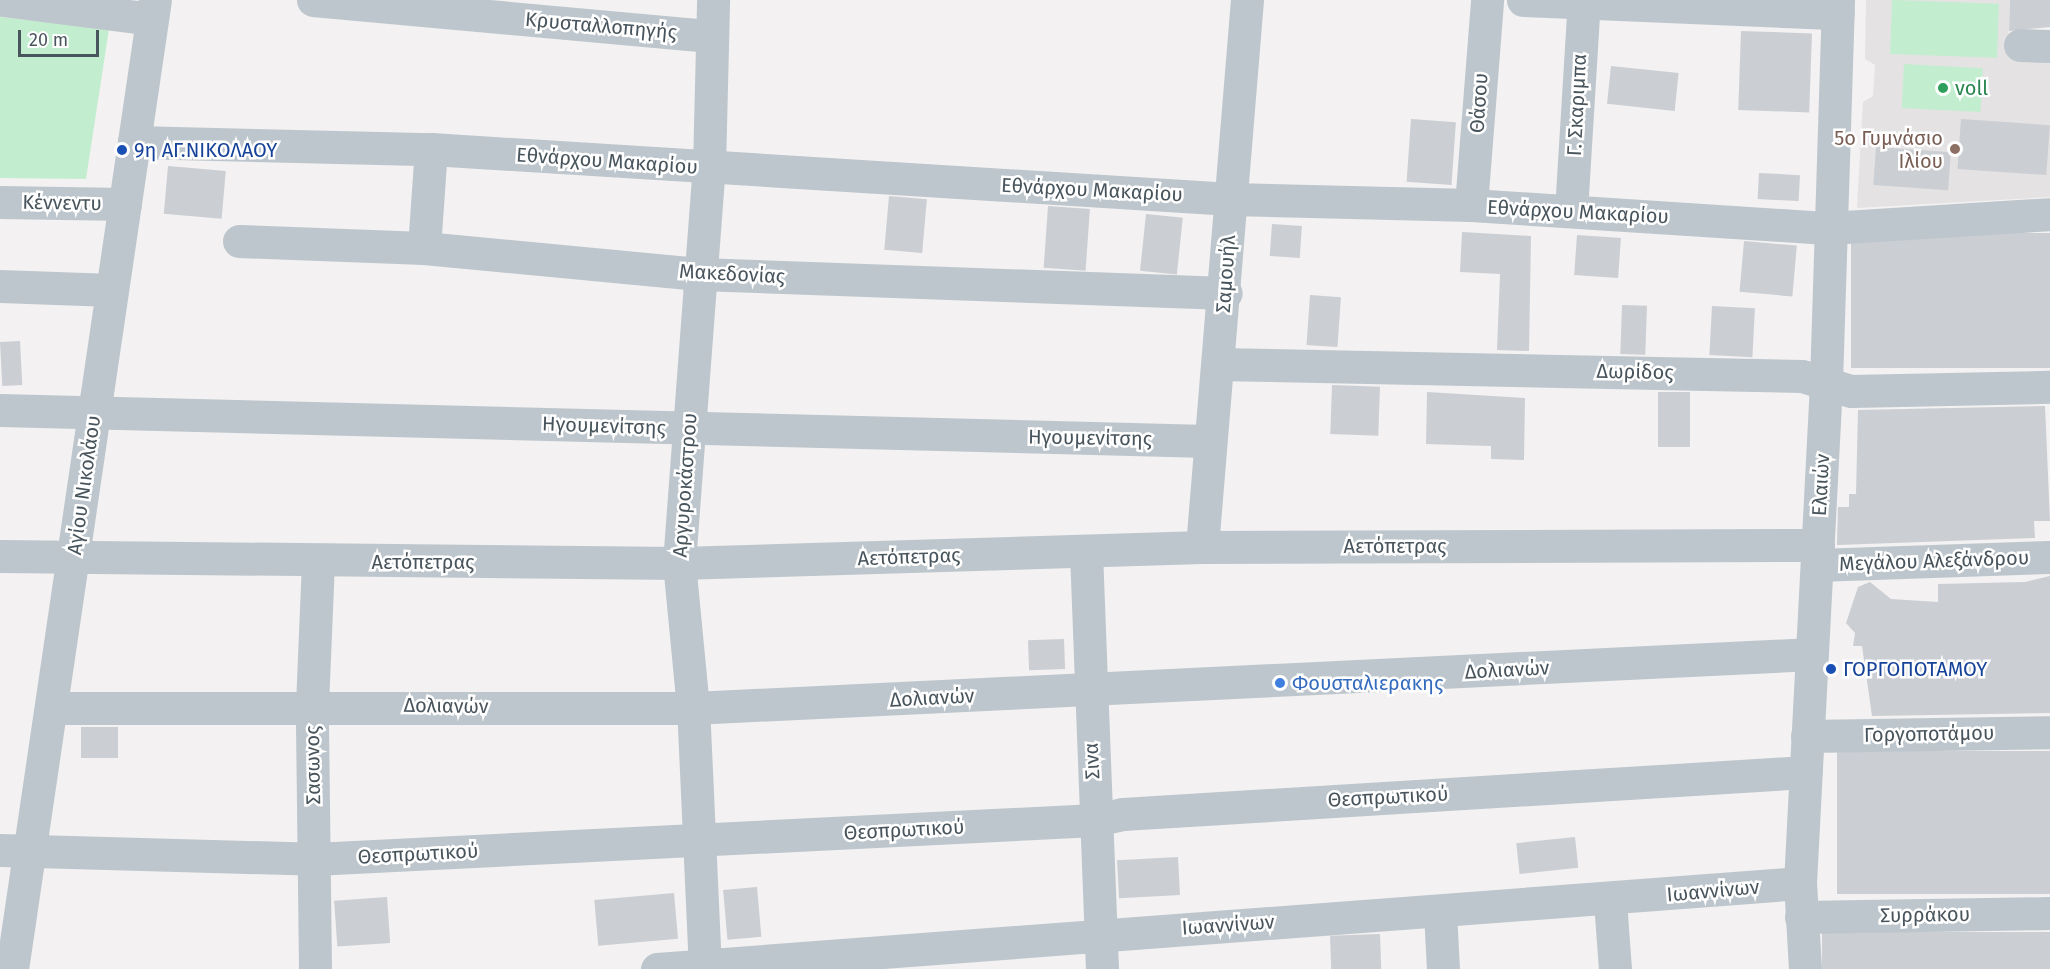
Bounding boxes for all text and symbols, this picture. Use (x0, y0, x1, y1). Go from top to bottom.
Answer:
street label: Κρυσταλλοπηγής (524, 7, 678, 45)
scale bar (21, 18, 102, 56)
text: 20 m (29, 29, 68, 51)
street label: Γ. Σκαριμπα (1562, 53, 1592, 157)
street label: Θάσου (1465, 72, 1493, 134)
place label: voll (1955, 76, 1988, 100)
marker: voll (1936, 81, 1950, 95)
place label: 5ο Γυμνάσιο Ιλίου (1834, 126, 1943, 173)
place label: 9η ΑΓ.ΝΙΚΟΛΑΟΥ (134, 138, 277, 162)
marker: 5ο Γυμνάσιο Ιλίου (1948, 142, 1962, 156)
marker: 9η ΑΓ.ΝΙΚΟΛΑΟΥ (115, 143, 129, 157)
street label: Εθνάρχου Μακαρίου (515, 143, 699, 179)
street label: Εθνάρχου Μακαρίου (1001, 173, 1183, 207)
street label: Κέννεντυ (22, 190, 102, 216)
street label: Εθνάρχου Μακαρίου (1487, 195, 1669, 229)
street label: Σαμουήλ (1211, 234, 1241, 314)
street label: Μακεδονίας (678, 259, 786, 289)
street label: Δωρίδος (1596, 359, 1674, 385)
street label: Ηγουμενίτσης (542, 412, 666, 440)
street label: Αργυροκάστρου (668, 412, 702, 558)
street label: Αγίου Νικολάου (62, 414, 106, 556)
street label: Ηγουμενίτσης (1028, 425, 1152, 451)
street label: Ελαιών (1807, 453, 1835, 517)
street label: Αετόπετρας (1344, 534, 1446, 558)
street label: Αετόπετρας (857, 543, 961, 571)
street label: Μεγάλου Αλεξάνδρου (1839, 546, 2029, 576)
street label: Αετόπετρας (372, 550, 474, 574)
street label: Δολιανών (1464, 656, 1550, 684)
place label: ΓΟΡΓΟΠΟΤΑΜΟΥ (1843, 657, 1987, 681)
marker: ΓΟΡΓΟΠΟΤΑΜΟΥ (1824, 662, 1838, 676)
place label: Φουσταλιερακης (1292, 671, 1443, 695)
marker: Φουσταλιερακης (1273, 676, 1287, 690)
street label: Δολιανών (889, 684, 975, 712)
street label: Δολιανών (403, 693, 489, 719)
street label: Γοργοποτάμου (1864, 721, 1994, 747)
street label: Σασωνος (300, 725, 326, 805)
street label: Σινα (1079, 742, 1105, 780)
street label: Θεσπρωτικού (1327, 782, 1449, 812)
street label: Θεσπρωτικού (843, 815, 965, 845)
street label: Θεσπρωτικού (357, 839, 479, 869)
street label: Ιωαννίνων (1666, 875, 1760, 907)
street label: Συρράκου (1880, 902, 1970, 928)
street label: Ιωαννίνων (1181, 910, 1275, 940)

